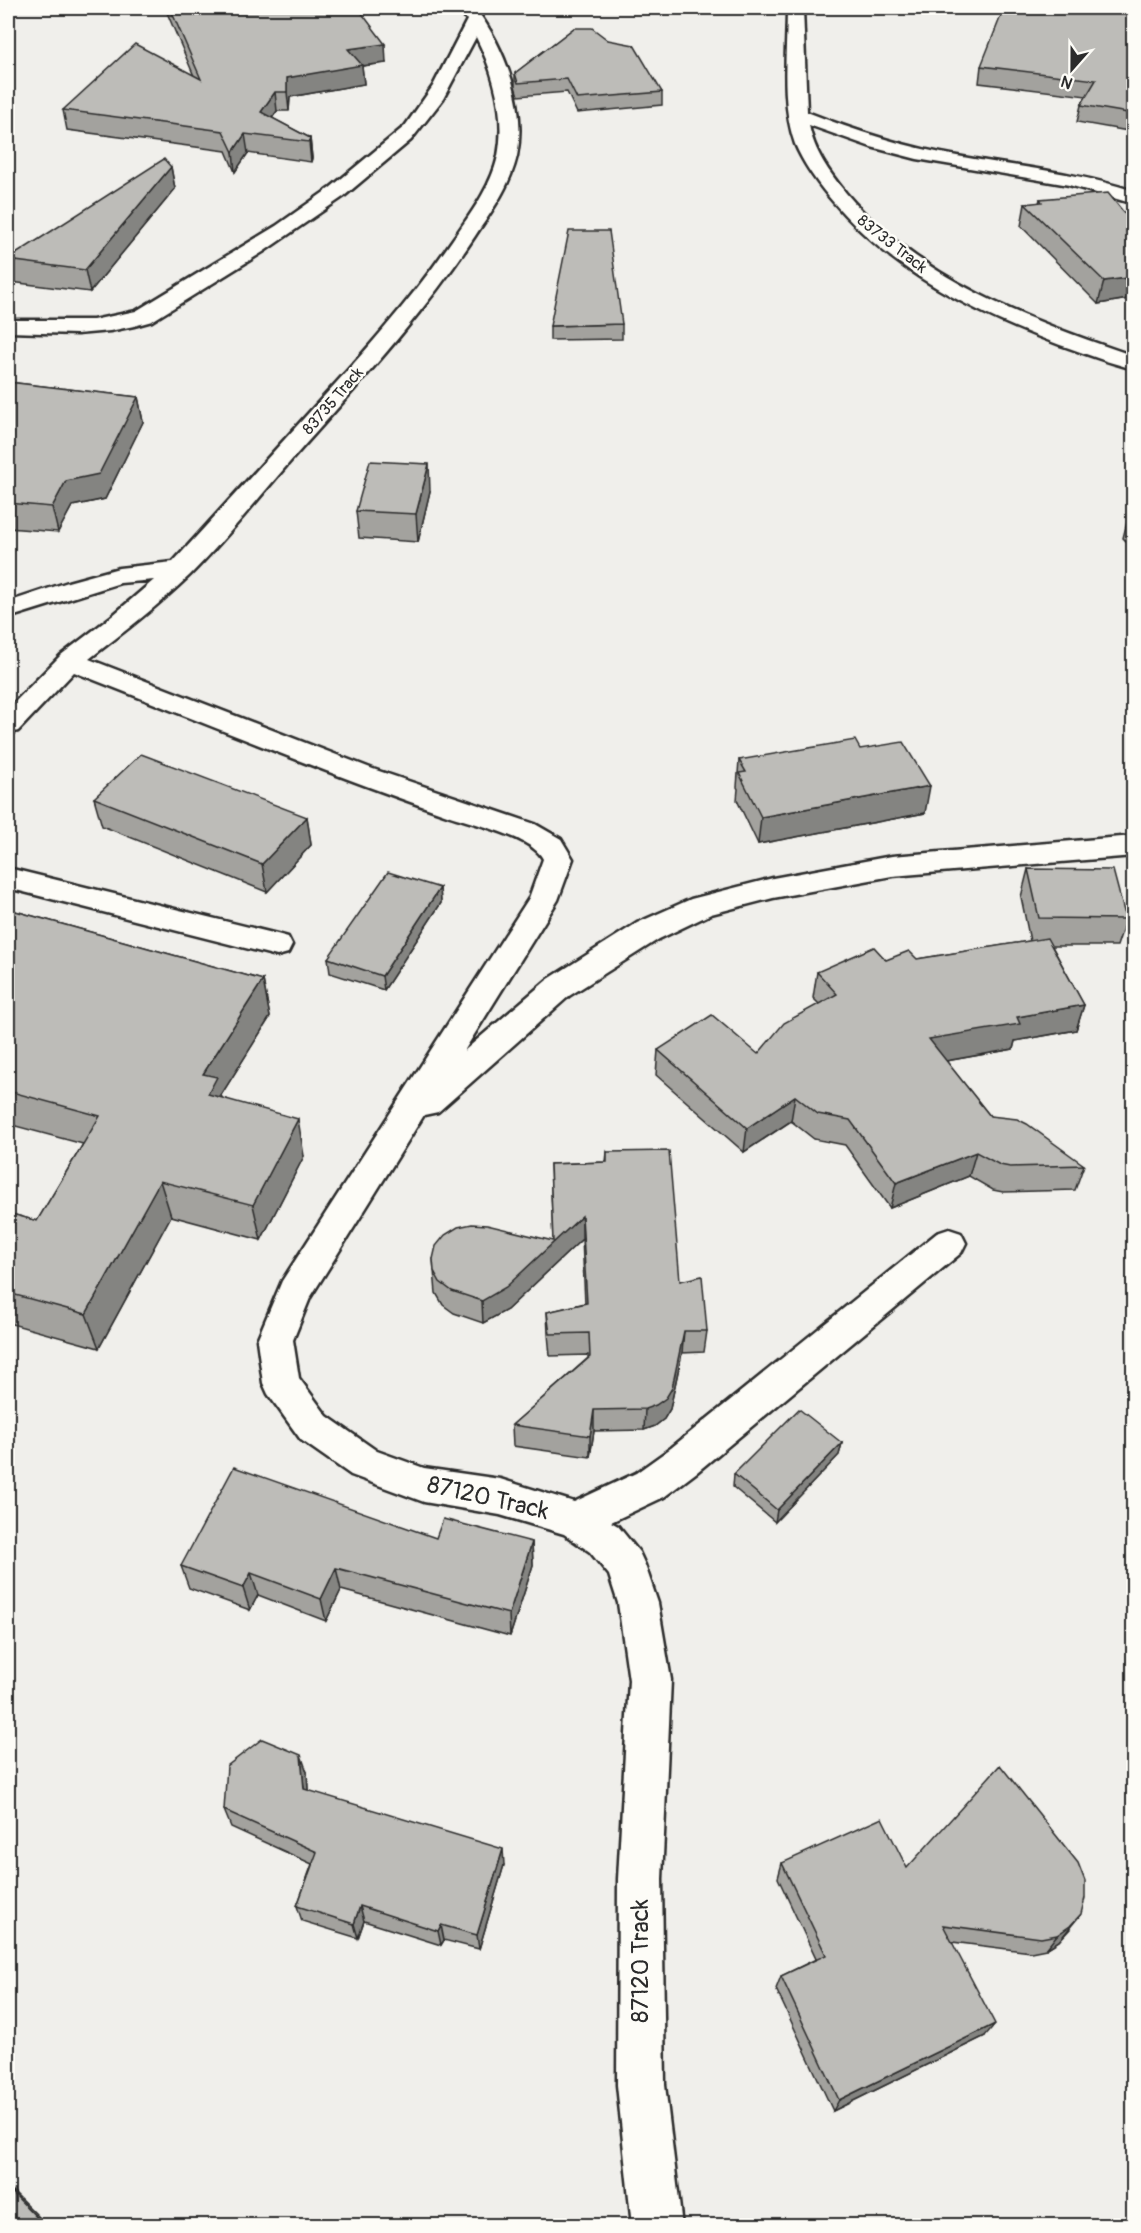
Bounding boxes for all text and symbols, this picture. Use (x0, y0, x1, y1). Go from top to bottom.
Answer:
north arrow (1042, 39, 1102, 99)
text: N (1058, 71, 1076, 93)
street label: 83733 Track (853, 211, 931, 278)
street label: 83735 Track (298, 363, 368, 439)
street label: 87120 Track (424, 1470, 552, 1526)
street label: 87120 Track (626, 1899, 655, 2023)

